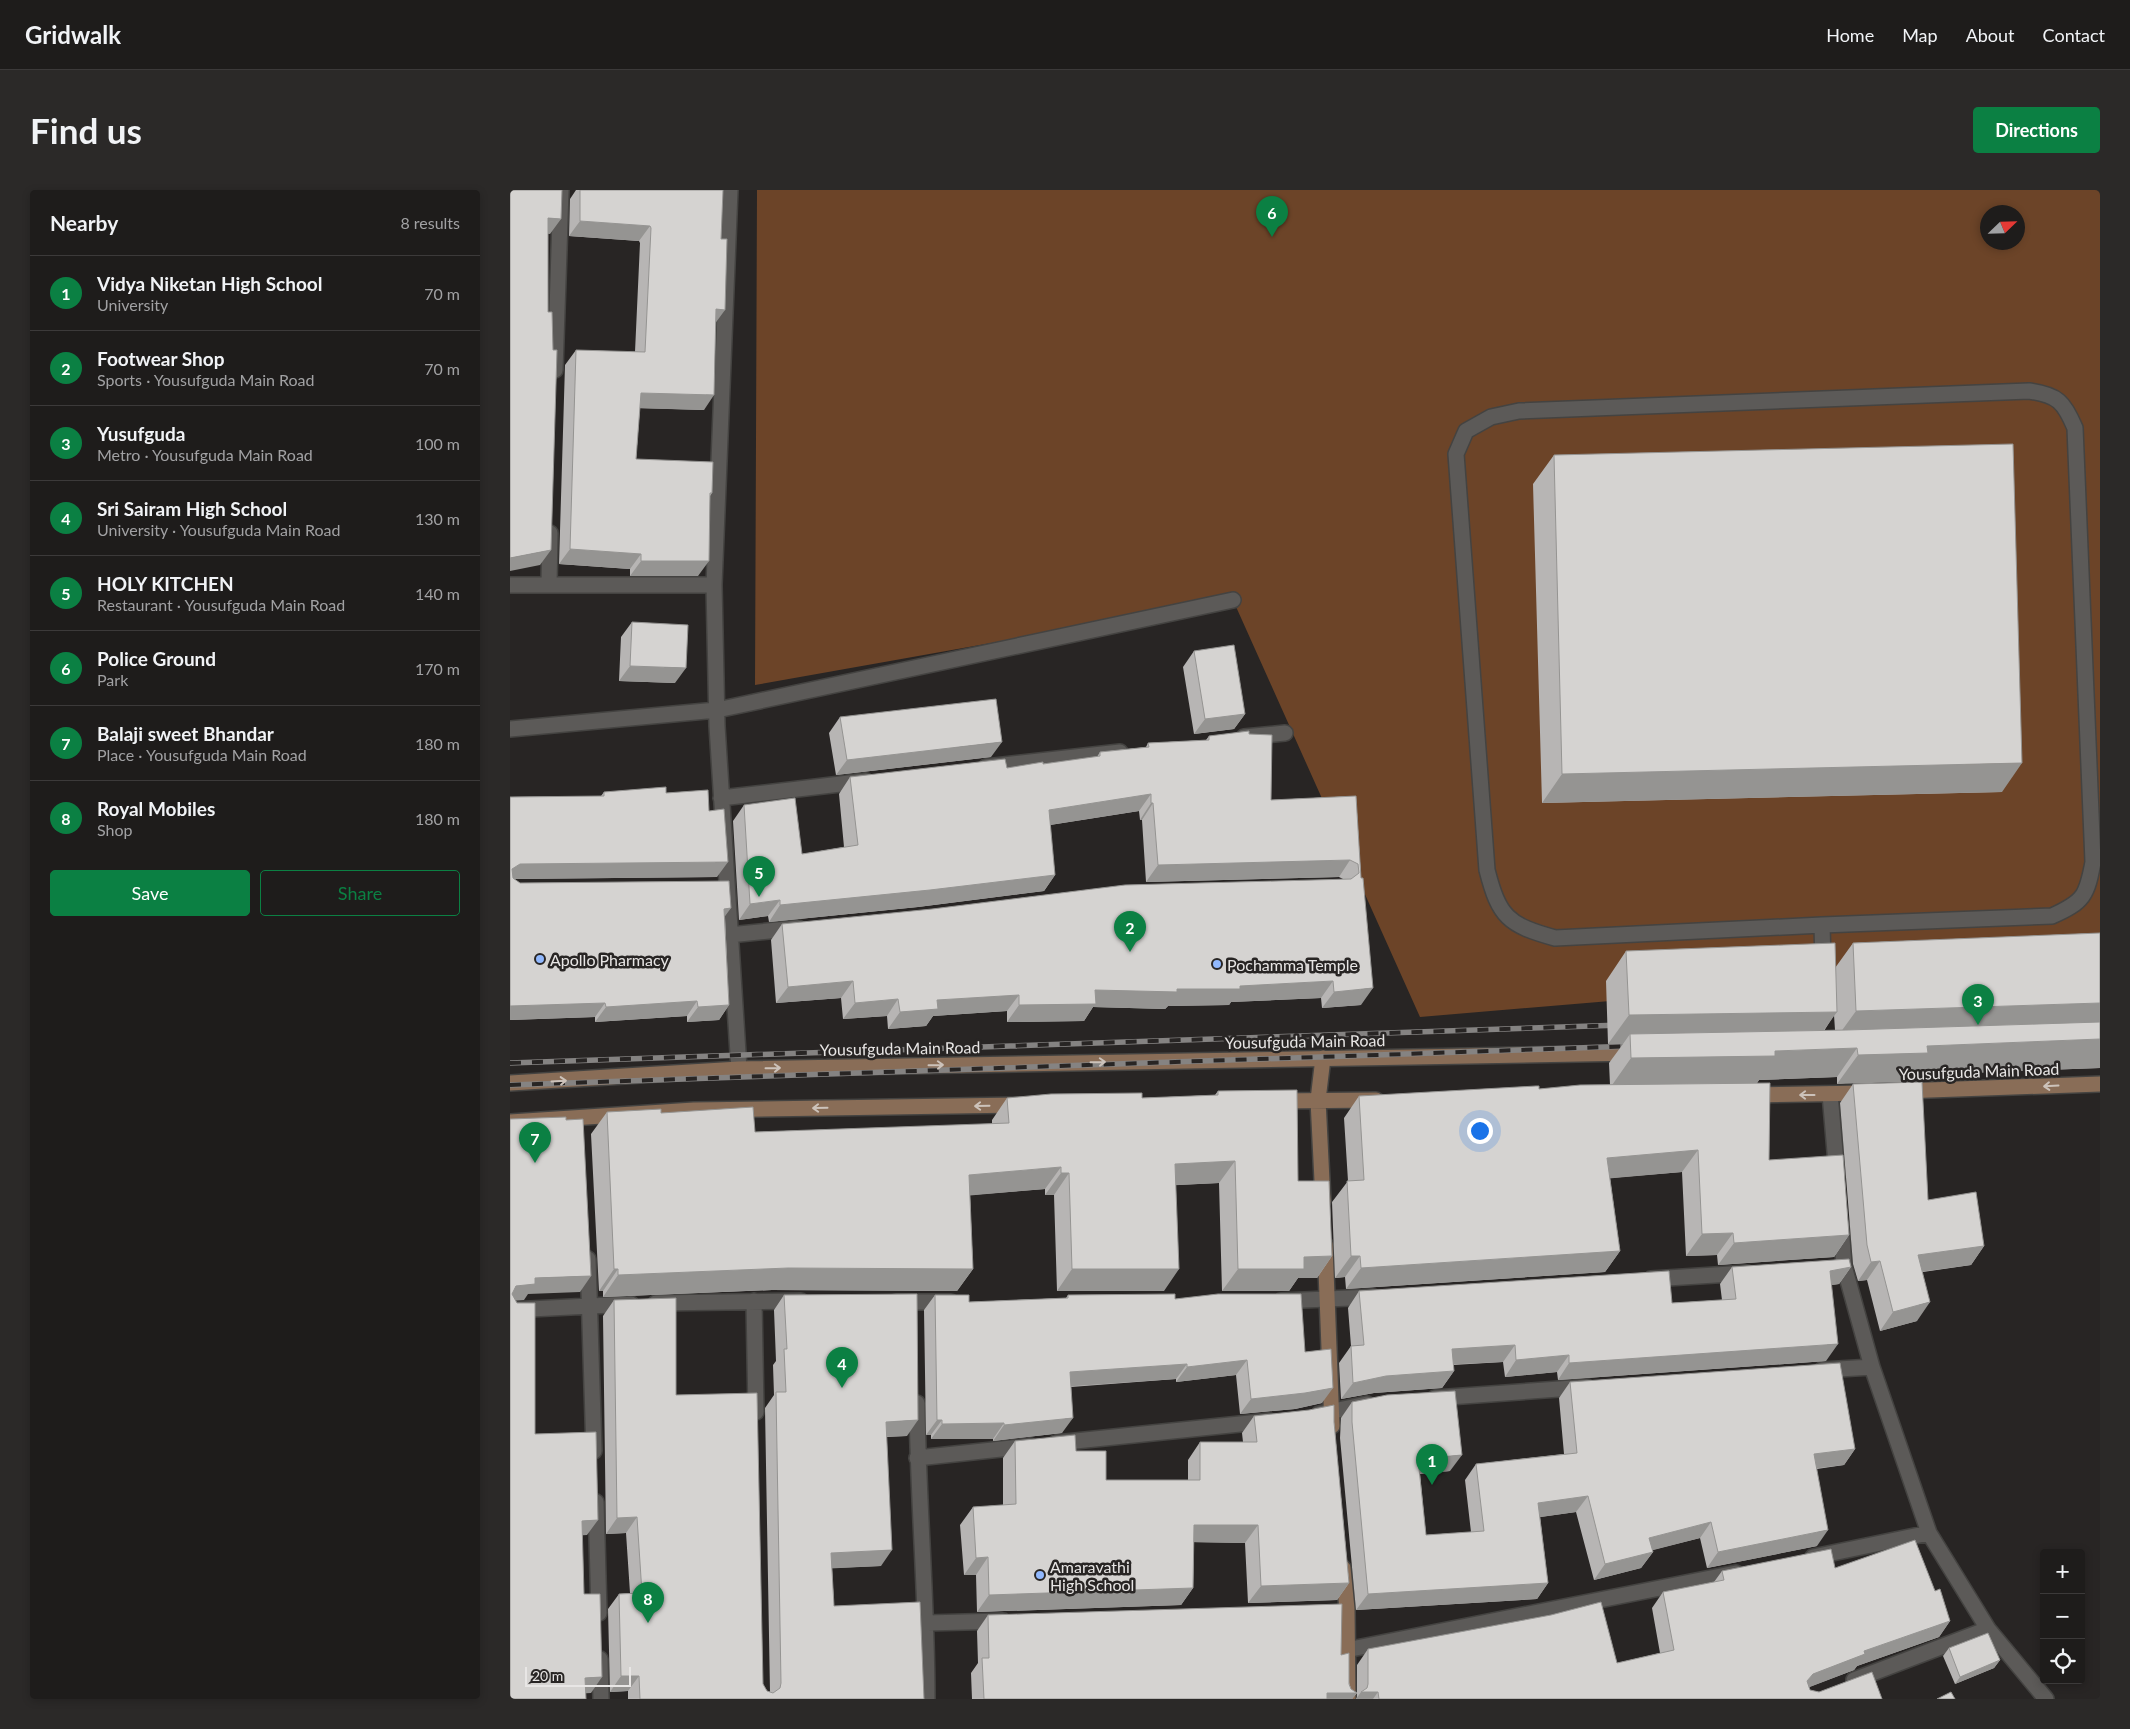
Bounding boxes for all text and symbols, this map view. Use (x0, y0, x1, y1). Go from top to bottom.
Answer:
text: Gridwalk (25, 20, 121, 49)
text: Home (1826, 24, 1874, 46)
text: Map (1902, 24, 1938, 46)
text: About (1966, 24, 2015, 46)
text: Contact (2043, 24, 2105, 46)
button: Directions (1973, 107, 2100, 153)
text: Find us (30, 109, 142, 151)
pin: 6 (1256, 196, 1288, 237)
north arrow (1980, 205, 2025, 250)
text: Nearby (50, 210, 118, 235)
text: 8 results (400, 213, 460, 232)
text: Vidya Niketan High School (97, 272, 322, 295)
text: 1 (61, 284, 71, 303)
text: 70 m (424, 284, 460, 303)
text: University (97, 295, 168, 314)
text: Footwear Shop (97, 347, 225, 370)
text: 2 (61, 359, 71, 378)
text: 70 m (424, 359, 460, 378)
text: Sports · Yousufguda Main Road (97, 370, 315, 389)
text: Yusufguda (97, 422, 185, 445)
text: 3 (61, 434, 71, 453)
text: 100 m (415, 434, 460, 453)
text: Metro · Yousufguda Main Road (97, 445, 313, 464)
text: Sri Sairam High School (97, 497, 287, 520)
text: 4 (61, 509, 71, 528)
text: 130 m (415, 509, 460, 528)
text: University · Yousufguda Main Road (97, 520, 340, 539)
text: HOLY KITCHEN (97, 572, 234, 595)
text: 5 (61, 584, 71, 603)
text: 140 m (415, 584, 460, 603)
text: Restaurant · Yousufguda Main Road (97, 595, 345, 614)
text: Police Ground (97, 647, 216, 670)
text: 6 (61, 659, 71, 678)
text: 170 m (415, 659, 460, 678)
text: Park (97, 670, 128, 689)
text: Balaji sweet Bhandar (97, 722, 274, 745)
text: 7 (61, 734, 71, 753)
text: 180 m (415, 734, 460, 753)
text: Place · Yousufguda Main Road (97, 745, 307, 764)
text: Royal Mobiles (97, 797, 215, 820)
text: 8 (61, 809, 71, 828)
text: 180 m (415, 809, 460, 828)
text: Shop (97, 820, 133, 839)
pin: 5 (743, 856, 775, 897)
button: Save (50, 870, 250, 916)
button: Share (260, 870, 460, 916)
pin: 2 (1114, 911, 1146, 952)
place label: Apollo Pharmacy (550, 950, 670, 969)
marker: Apollo Pharmacy (534, 953, 546, 965)
place label: Pochamma Temple (1227, 955, 1358, 974)
marker: Pochamma Temple (1211, 958, 1223, 970)
pin: 3 (1962, 984, 1994, 1025)
street label: Yousufguda Main Road (1224, 1030, 1386, 1052)
street label: Yousufguda Main Road (819, 1037, 981, 1059)
one-way arrow (1090, 1057, 1106, 1067)
street label: Yousufguda Main Road (1898, 1059, 2060, 1083)
one-way arrow (928, 1060, 944, 1070)
one-way arrow (765, 1063, 781, 1073)
one-way arrow (550, 1076, 566, 1085)
one-way arrow (2044, 1081, 2060, 1090)
one-way arrow (1799, 1090, 1815, 1099)
one-way arrow (975, 1101, 991, 1111)
one-way arrow (812, 1103, 828, 1113)
your location (1467, 1118, 1493, 1144)
pin: 7 (519, 1122, 551, 1163)
pin: 4 (826, 1347, 858, 1388)
pin: 1 (1416, 1444, 1448, 1485)
map controls (2040, 1549, 2085, 1684)
button: + (2040, 1549, 2085, 1594)
place label: Amaravathi High School (1050, 1557, 1134, 1594)
marker: Amaravathi High School (1034, 1569, 1046, 1581)
pin: 8 (632, 1582, 664, 1623)
button: − (2040, 1594, 2085, 1639)
button: locate (2040, 1639, 2085, 1684)
scale bar (525, 1664, 631, 1687)
text: 20 m (532, 1667, 563, 1684)

